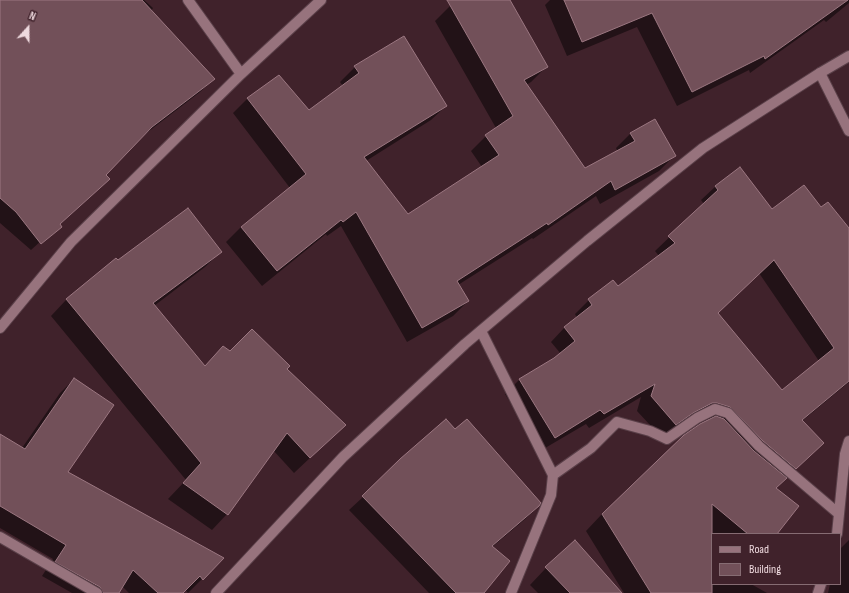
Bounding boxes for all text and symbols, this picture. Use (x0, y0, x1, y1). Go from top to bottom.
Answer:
north arrow (8, 8, 48, 48)
text: N (27, 9, 38, 23)
legend (711, 533, 841, 585)
text: Road (749, 542, 769, 557)
text: Building (749, 562, 781, 577)

